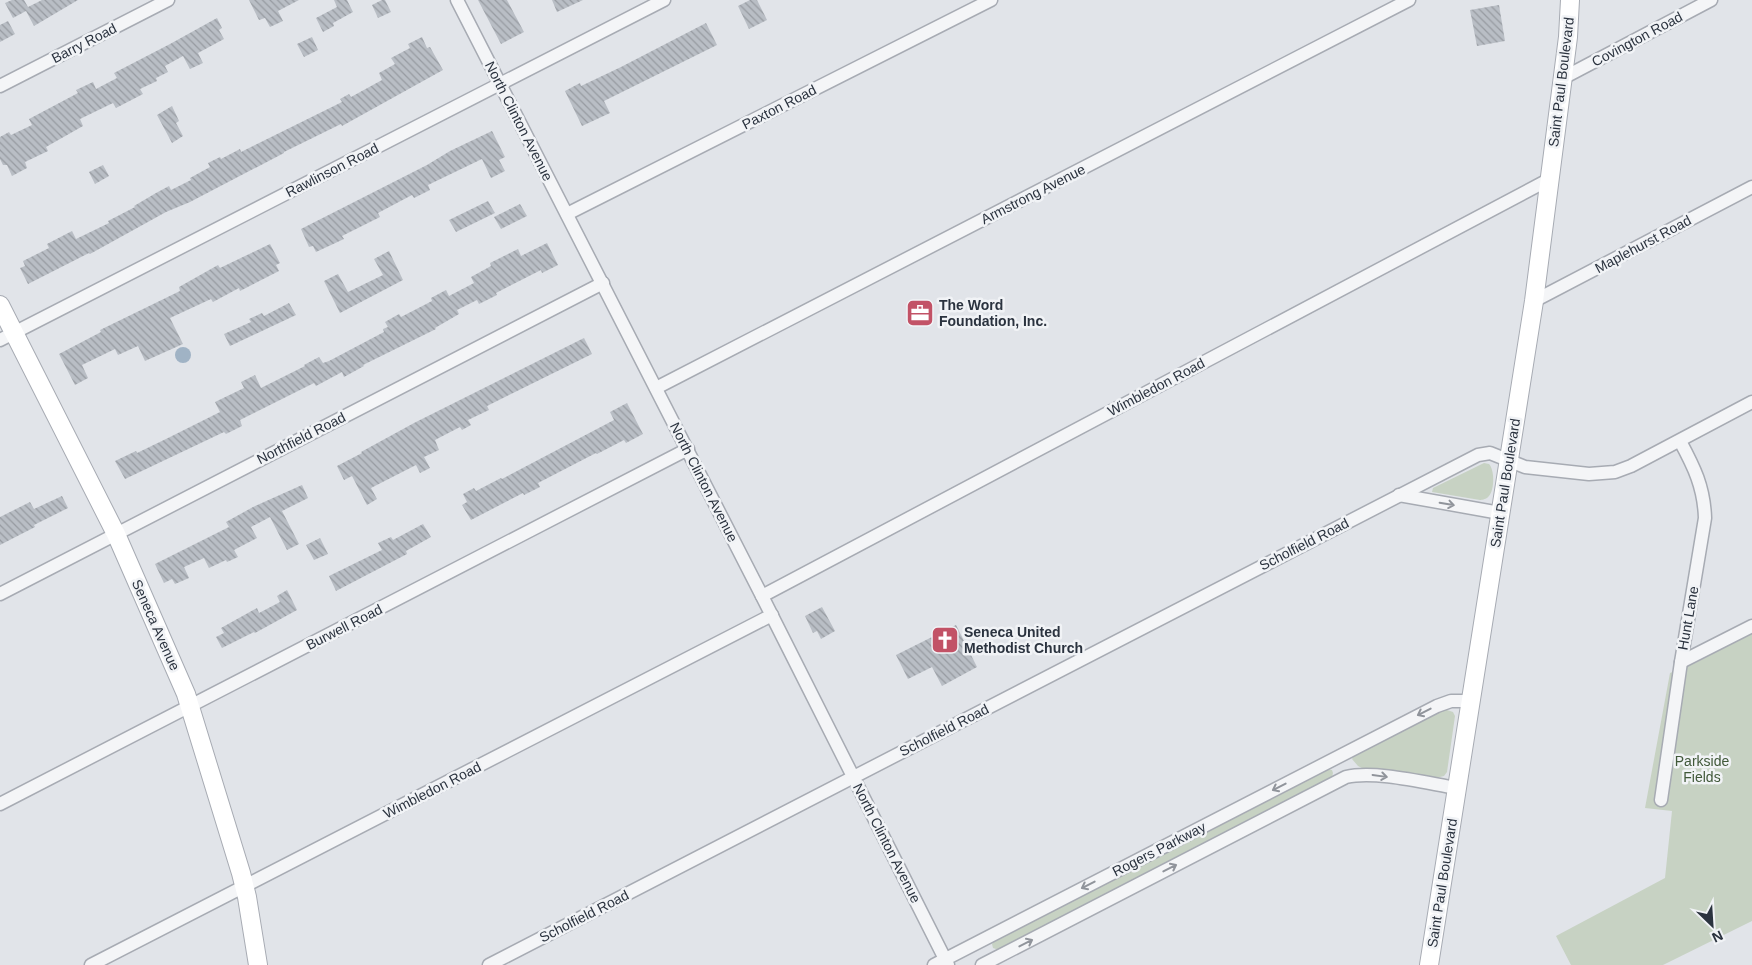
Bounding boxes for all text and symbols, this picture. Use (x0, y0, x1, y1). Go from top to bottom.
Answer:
street label: Covington Road (1589, 8, 1685, 70)
street label: Saint Paul Boulevard (1545, 16, 1577, 148)
street label: Barry Road (49, 20, 119, 66)
street label: North Clinton Avenue (482, 59, 556, 184)
street label: Paxton Road (739, 81, 819, 133)
street label: Rawlinson Road (283, 140, 381, 200)
street label: Armstrong Avenue (978, 161, 1088, 227)
street label: Maplehurst Road (1592, 212, 1694, 276)
place label: The Word Foundation, Inc. (939, 297, 1047, 329)
office icon: The Word Foundation, Inc. (905, 298, 935, 328)
street label: Wimbledon Road (1105, 355, 1207, 419)
street label: Northfield Road (254, 409, 348, 467)
street label: Saint Paul Boulevard (1487, 417, 1523, 549)
street label: North Clinton Avenue (667, 420, 741, 545)
one-way arrow (1439, 499, 1455, 509)
street label: Scholfield Road (1257, 515, 1351, 573)
street label: Seneca Avenue (129, 577, 183, 673)
street label: Hunt Lane (1675, 585, 1702, 651)
street label: Burwell Road (303, 601, 385, 653)
place label: Seneca United Methodist Church (964, 624, 1083, 656)
church icon: Seneca United Methodist Church (930, 625, 960, 655)
street label: Scholfield Road (897, 701, 991, 759)
one-way arrow (1417, 708, 1432, 717)
park label: Parkside Fields (1675, 753, 1729, 785)
street label: Wimbledon Road (381, 758, 483, 822)
one-way arrow (1372, 771, 1388, 781)
street label: North Clinton Avenue (850, 781, 924, 906)
one-way arrow (1272, 782, 1287, 792)
street label: Saint Paul Boulevard (1424, 817, 1460, 949)
street label: Rogers Parkway (1110, 819, 1208, 879)
one-way arrow (1162, 863, 1177, 872)
one-way arrow (1081, 880, 1096, 890)
street label: Scholfield Road (537, 887, 631, 945)
north arrow (1687, 900, 1737, 950)
text: N (1710, 927, 1725, 946)
one-way arrow (1018, 938, 1033, 948)

